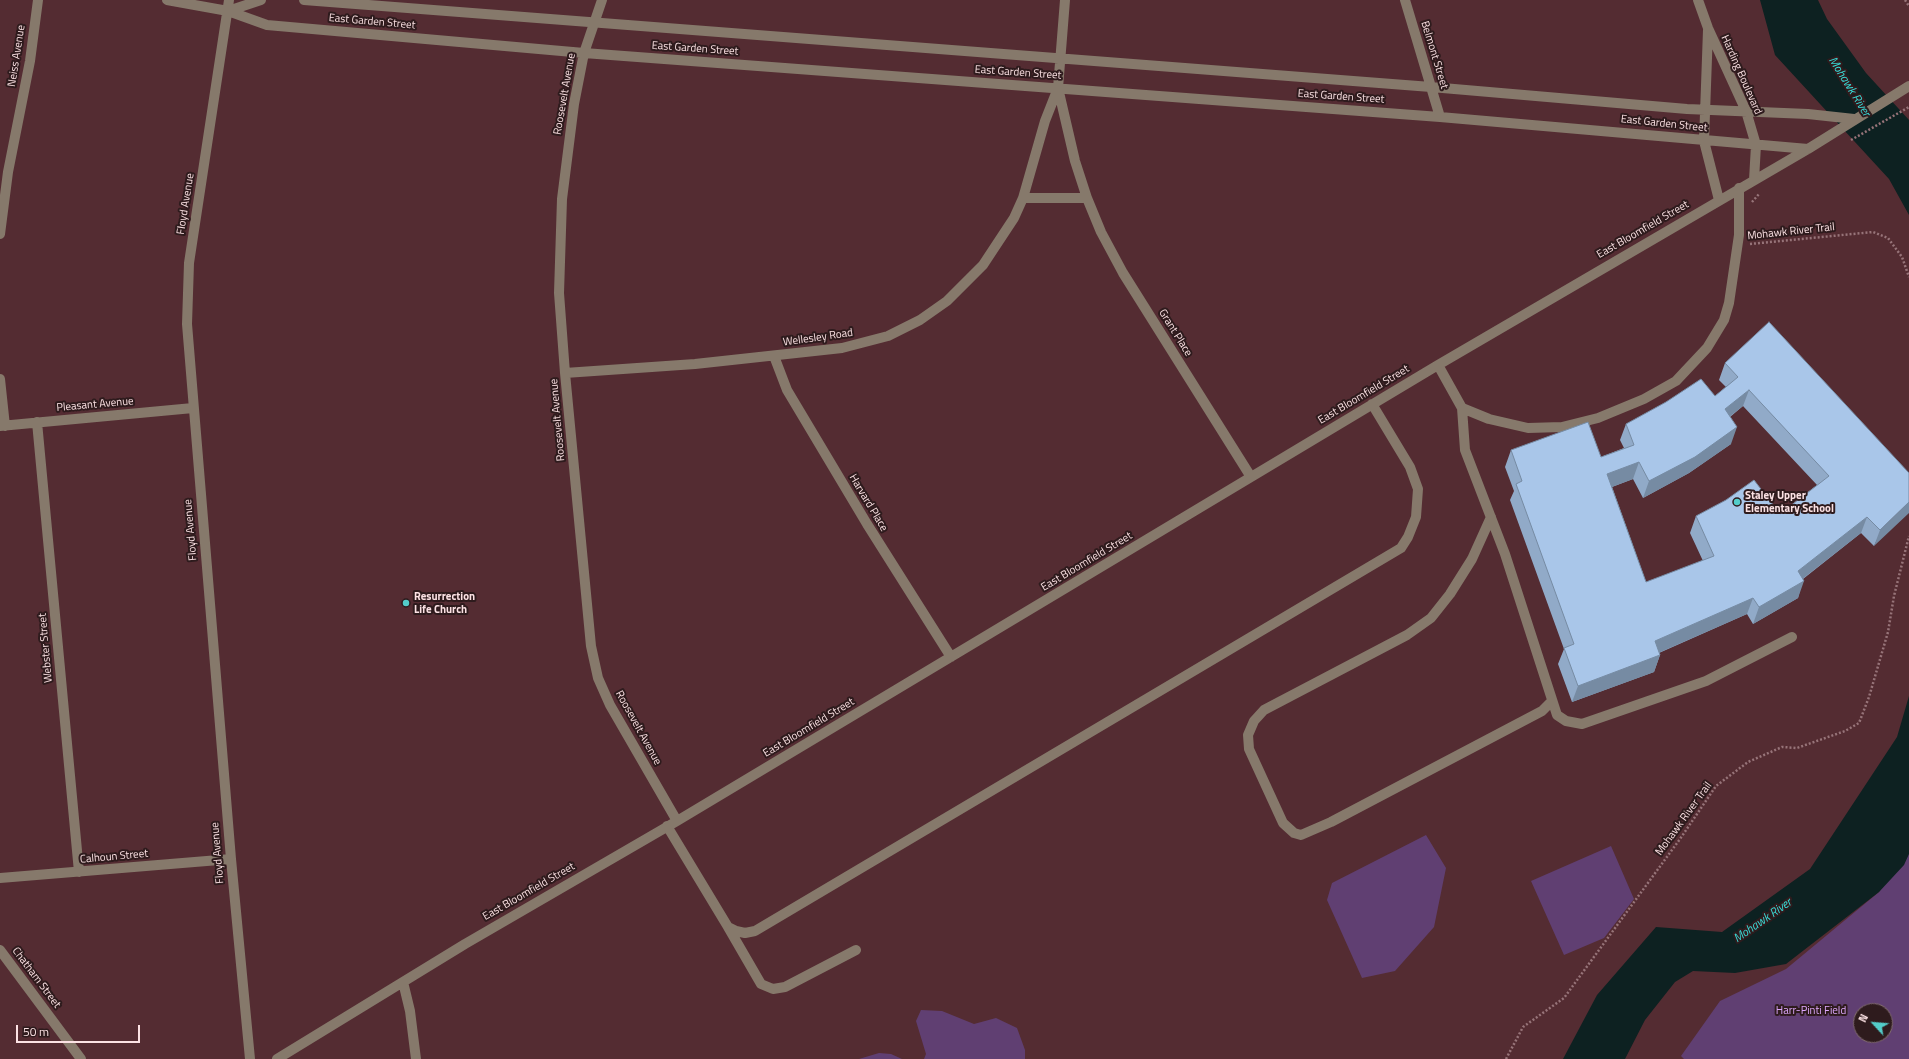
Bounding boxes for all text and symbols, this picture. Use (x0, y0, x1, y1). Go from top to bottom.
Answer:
street label: East Garden Street (328, 12, 416, 32)
street label: Belmont Street (1417, 19, 1451, 91)
street label: Neiss Avenue (6, 24, 28, 88)
street label: Harding Boulevard (1718, 33, 1764, 117)
street label: East Garden Street (651, 39, 739, 59)
street label: Roosevelt Avenue (551, 52, 579, 136)
water label: Mohawk River (1825, 54, 1873, 120)
street label: East Garden Street (974, 63, 1062, 83)
street label: East Garden Street (1297, 87, 1385, 107)
street label: East Garden Street (1620, 113, 1708, 135)
street label: Floyd Avenue (175, 172, 197, 236)
street label: East Bloomfield Street (1595, 198, 1691, 262)
street label: Mohawk River Trail (1747, 221, 1835, 243)
street label: Grant Place (1155, 307, 1195, 359)
street label: Wellesley Road (782, 327, 854, 349)
street label: East Bloomfield Street (1316, 363, 1412, 427)
street label: Roosevelt Avenue (548, 378, 568, 462)
street label: Pleasant Avenue (56, 395, 134, 415)
street label: Harvard Place (846, 472, 890, 534)
place label: Staley Upper Elementary School (1745, 489, 1834, 515)
marker: Staley Upper Elementary School (1732, 497, 1742, 507)
street label: Floyd Avenue (182, 499, 200, 561)
street label: East Bloomfield Street (1039, 530, 1135, 594)
place label: Resurrection Life Church (414, 590, 475, 616)
marker: Resurrection Life Church (401, 598, 411, 608)
street label: Webster Street (36, 613, 56, 683)
street label: Roosevelt Avenue (612, 689, 664, 767)
street label: East Bloomfield Street (761, 696, 857, 760)
street label: Mohawk River Trail (1653, 780, 1715, 858)
street label: Floyd Avenue (209, 822, 227, 884)
street label: Calhoun Street (79, 847, 149, 867)
street label: East Bloomfield Street (481, 860, 577, 924)
water label: Mohawk River (1731, 896, 1795, 946)
street label: Chatham Street (9, 945, 63, 1011)
north arrow (1853, 1003, 1893, 1043)
park label: Harr-Pinti Field (1776, 1004, 1846, 1018)
text: N (1854, 1011, 1872, 1025)
scale bar (18, 1017, 142, 1043)
text: 50 m (23, 1022, 49, 1041)

